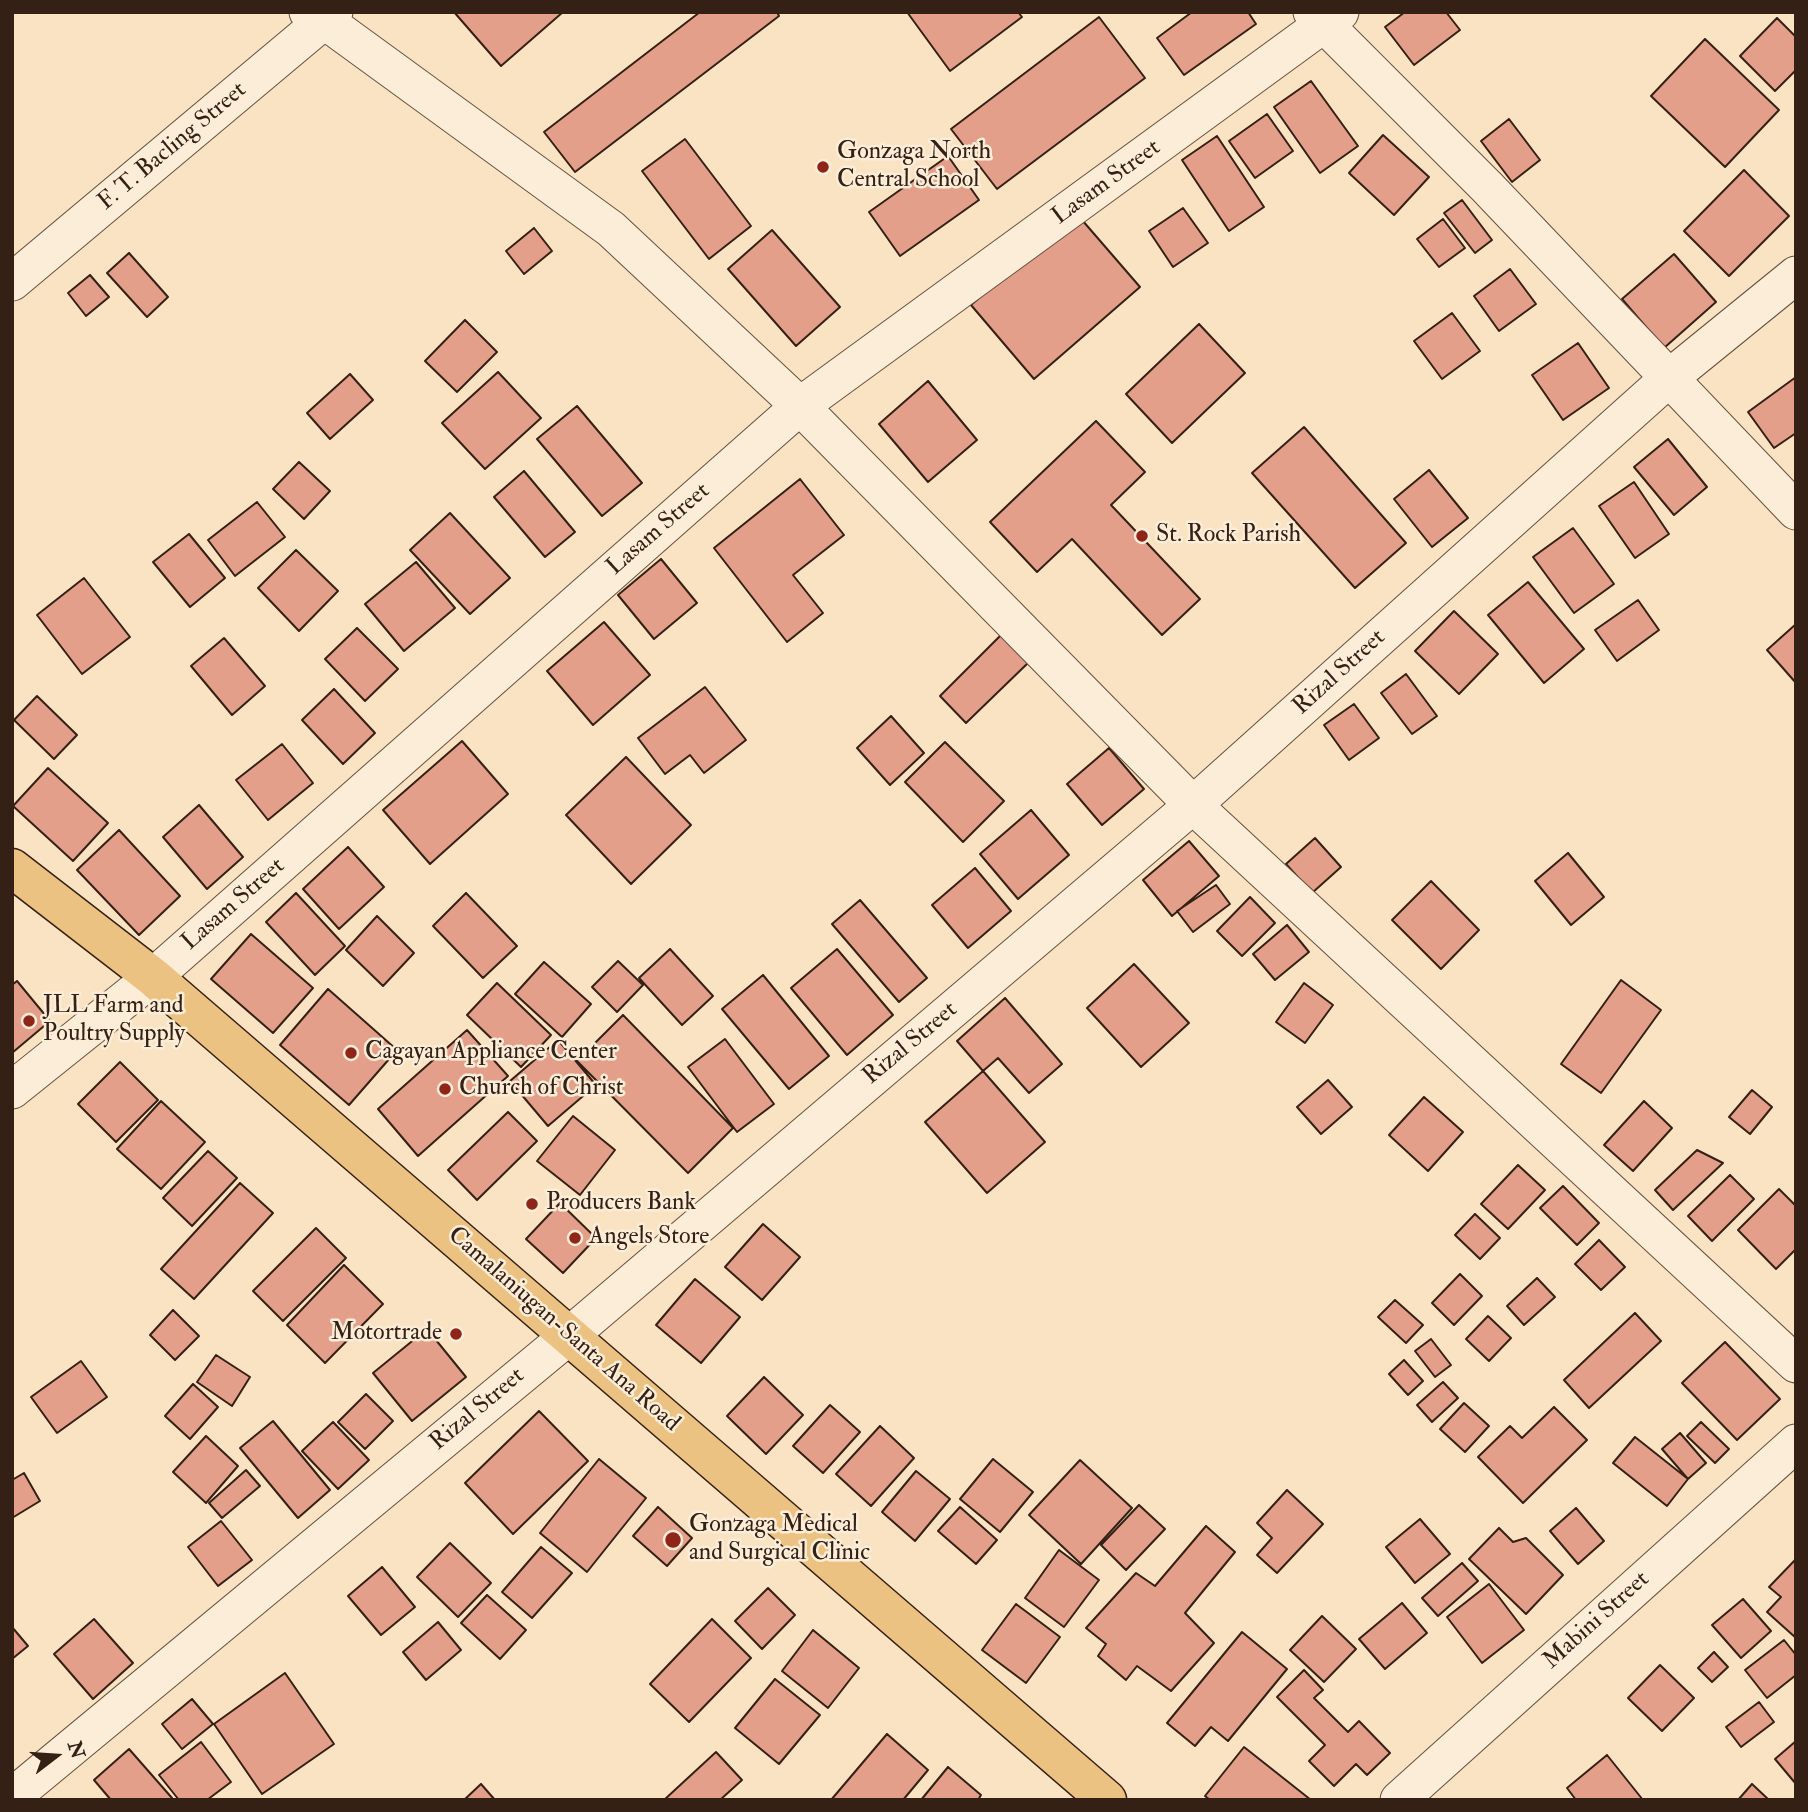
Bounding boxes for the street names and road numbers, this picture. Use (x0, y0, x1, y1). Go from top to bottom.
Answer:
street label: F. T. Bacling Street (93, 77, 253, 217)
street label: Lasam Street (1047, 134, 1167, 232)
street label: Lasam Street (602, 478, 716, 582)
street label: Rizal Street (1288, 624, 1392, 722)
street label: Lasam Street (177, 853, 291, 957)
street label: Rizal Street (858, 996, 964, 1092)
street label: Camalaniugan-Santa Ana Road (441, 1221, 685, 1439)
street label: Rizal Street (425, 1362, 531, 1458)
street label: Mabini Street (1538, 1566, 1656, 1676)

